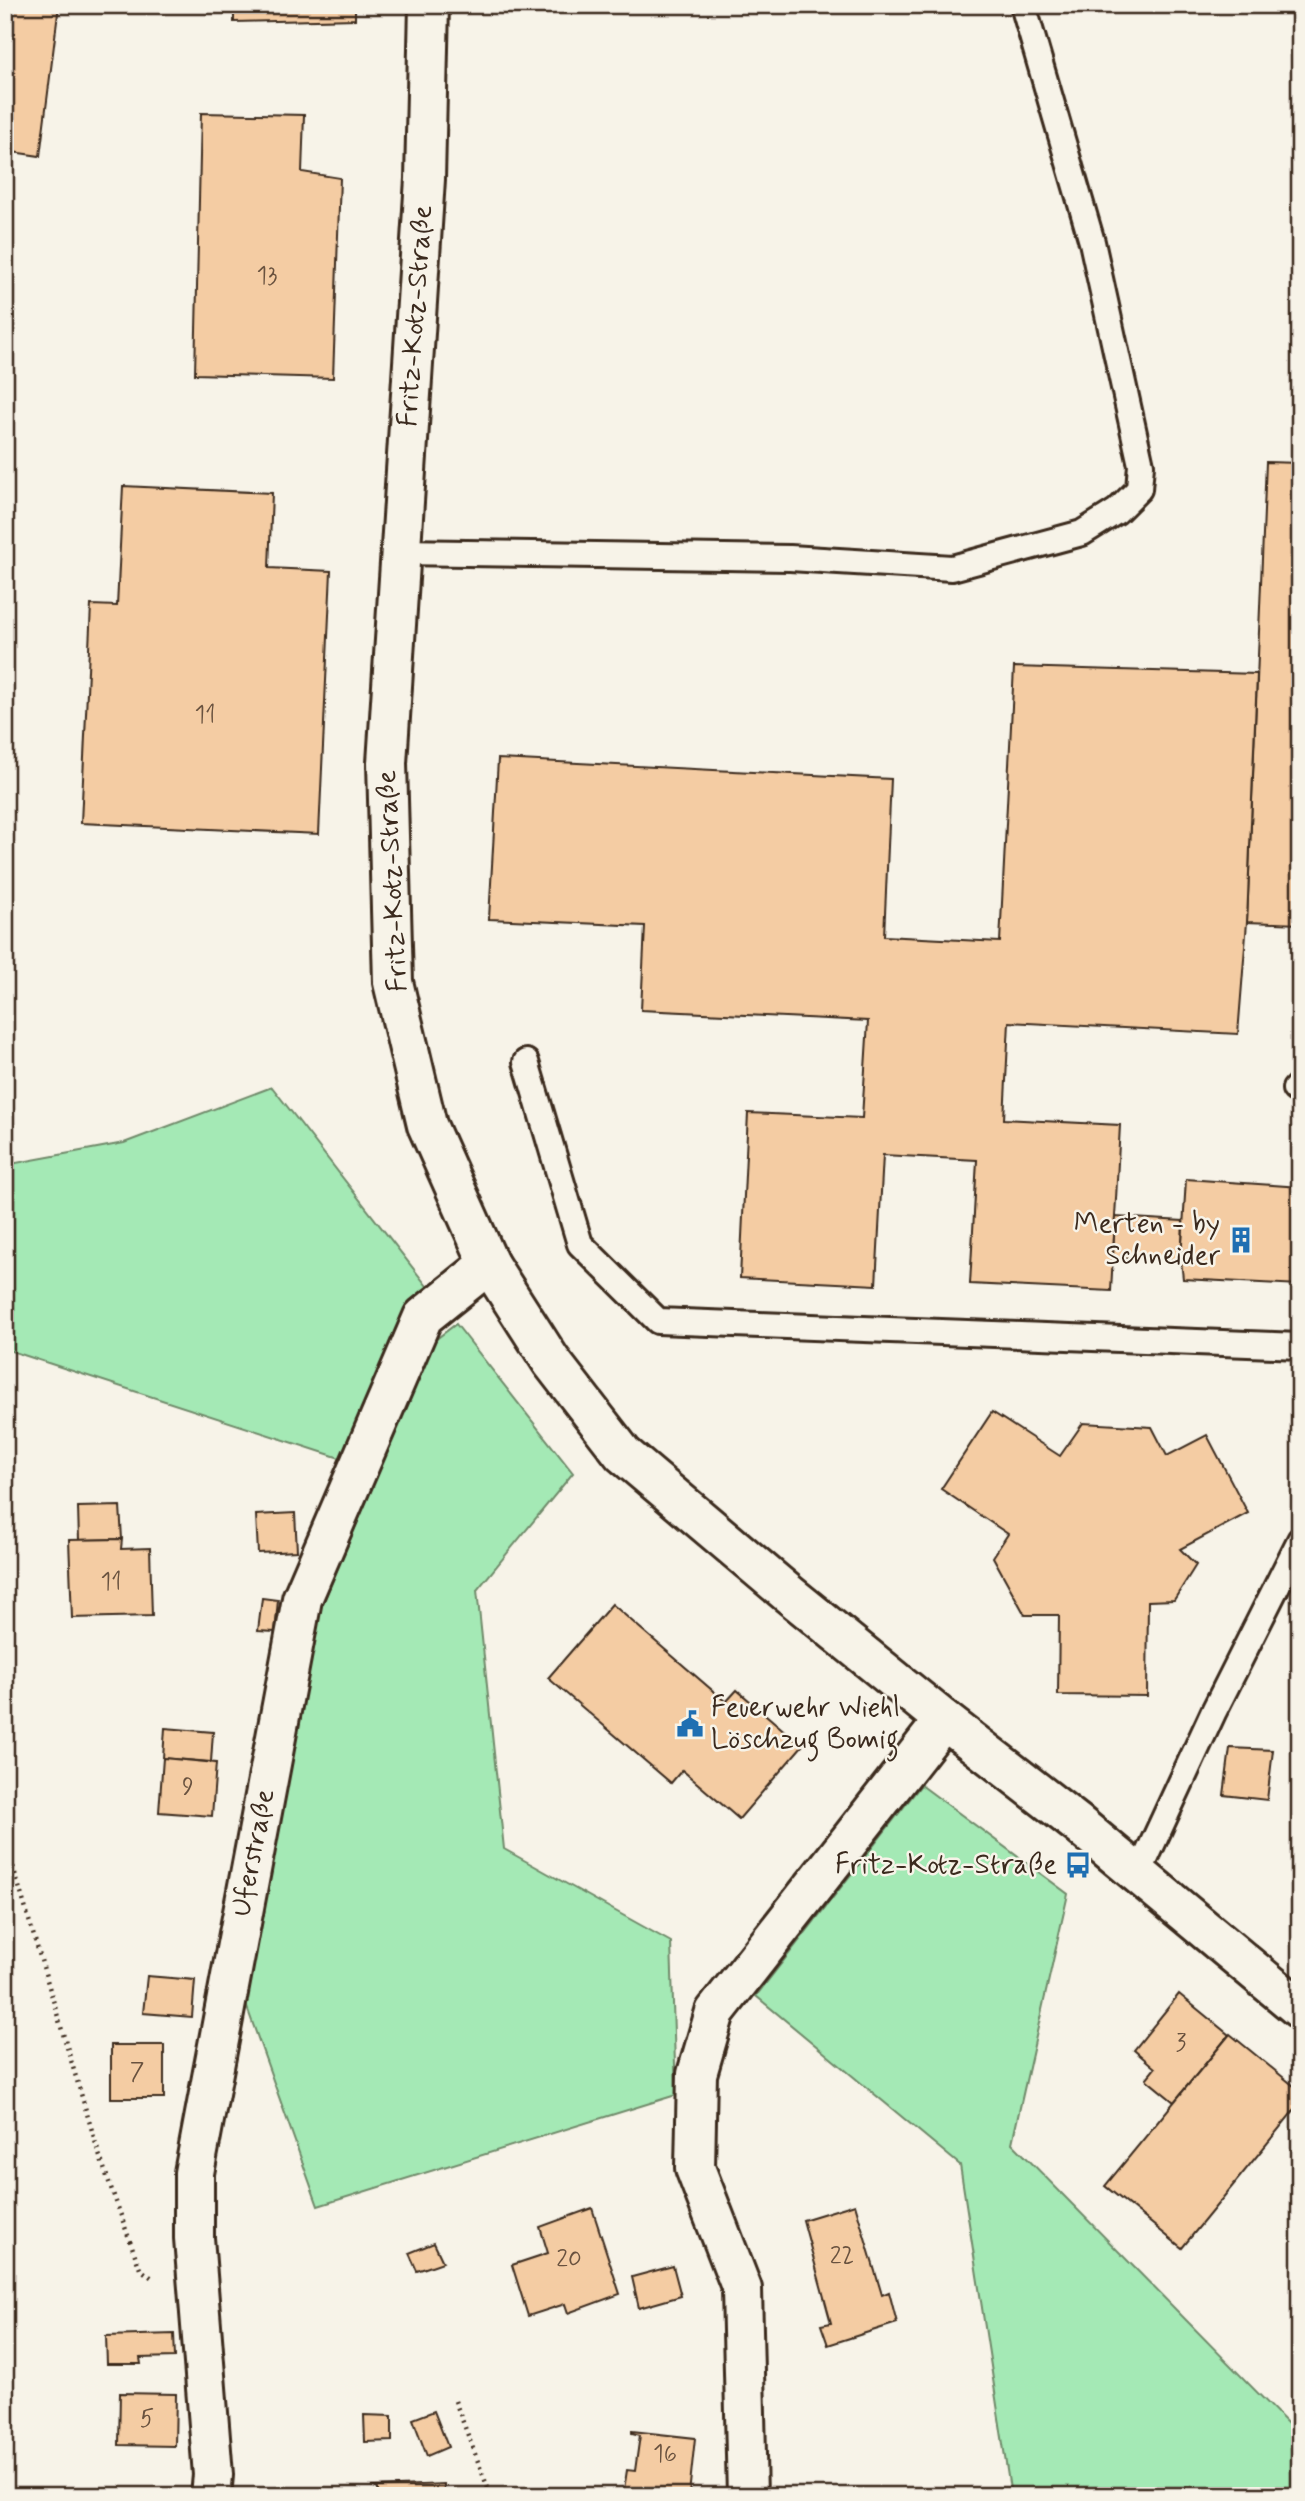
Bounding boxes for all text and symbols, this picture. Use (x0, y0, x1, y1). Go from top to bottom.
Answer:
street label: Fritz-Kotz-Straße (390, 204, 442, 428)
house number: 13 (257, 261, 277, 292)
house number: 11 (194, 700, 216, 731)
street label: Fritz-Kotz-Straße (369, 769, 417, 993)
place label: Merten - by Schneider (1074, 1206, 1220, 1275)
building icon: Merten - by Schneider (1226, 1225, 1256, 1255)
house number: 11 (100, 1567, 122, 1598)
place label: Feuerwehr Wiehl Löschzug Bomig (711, 1690, 900, 1762)
public building icon: Feuerwehr Wiehl Löschzug Bomig (675, 1709, 705, 1739)
house number: 9 (182, 1772, 194, 1803)
street label: Uferstraße (224, 1786, 284, 1920)
place label: Fritz-Kotz-Straße (835, 1847, 1057, 1884)
bus stop icon: Fritz-Kotz-Straße (1063, 1850, 1093, 1880)
house number: 3 (1176, 2028, 1187, 2059)
house number: 7 (130, 2057, 144, 2088)
house number: 22 (830, 2241, 854, 2272)
house number: 20 (556, 2244, 582, 2275)
house number: 5 (140, 2404, 154, 2435)
house number: 16 (653, 2439, 677, 2470)

